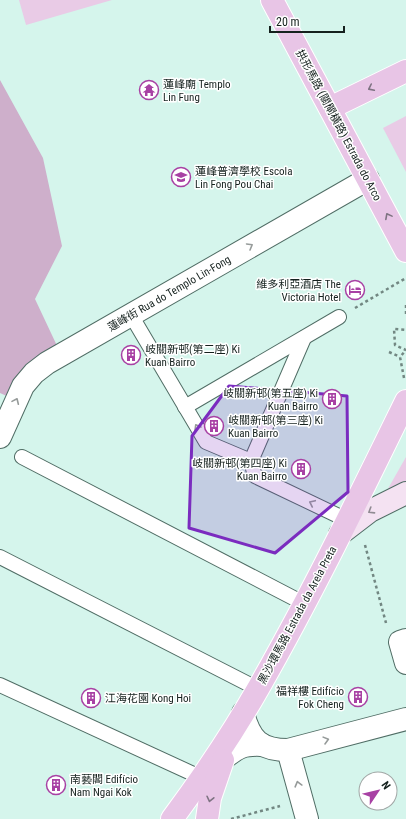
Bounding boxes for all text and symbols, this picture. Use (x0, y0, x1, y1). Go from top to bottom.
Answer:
scale bar (270, 8, 344, 34)
text: 20 m (276, 15, 300, 29)
street label: 拱形馬路 (關閘橫路) Estrada do Arco (293, 48, 384, 203)
place label: 蓮峰廟 Templo Lin Fung (163, 78, 231, 104)
temple icon: 蓮峰廟 Templo Lin Fung (138, 79, 160, 101)
one-way arrow (368, 83, 375, 91)
place label: 蓮峰普濟學校 Escola Lin Fong Pou Chai (195, 165, 292, 191)
school or university icon: 蓮峰普濟學校 Escola Lin Fong Pou Chai (170, 166, 192, 188)
one-way arrow (385, 213, 392, 220)
one-way arrow (246, 244, 253, 251)
street label: 蓮峰街 Rua do Templo Lin-Fong (106, 253, 233, 334)
place label: 維多利亞酒店 The Victoria Hotel (256, 278, 341, 304)
hotel icon: 維多利亞酒店 The Victoria Hotel (344, 279, 366, 301)
place label: 岐關新邨(第二座) Ki Kuan Bairro (145, 343, 240, 369)
building icon: 岐關新邨(第二座) Ki Kuan Bairro (120, 344, 142, 366)
place label: 岐關新邨(第五座) Ki Kuan Bairro (223, 387, 318, 413)
building icon: 岐關新邨(第五座) Ki Kuan Bairro (321, 388, 343, 410)
one-way arrow (11, 398, 19, 406)
place label: 岐關新邨(第三座) Ki Kuan Bairro (228, 414, 323, 440)
building icon: 岐關新邨(第三座) Ki Kuan Bairro (203, 415, 225, 437)
one-way arrow (195, 424, 202, 431)
place label: 岐關新邨(第四座) Ki Kuan Bairro (192, 457, 287, 483)
building icon: 岐關新邨(第四座) Ki Kuan Bairro (290, 458, 312, 480)
one-way arrow (308, 500, 316, 508)
one-way arrow (368, 506, 375, 513)
street label: 黑沙環馬路 Estrada da Areia Preta (255, 544, 339, 686)
place label: 福祥樓 Edifício Fok Cheng (276, 685, 344, 711)
building icon: 福祥樓 Edifício Fok Cheng (347, 686, 369, 708)
building icon: 江海花園 Kong Hoi (80, 687, 102, 709)
place label: 江海花園 Kong Hoi (105, 692, 191, 705)
one-way arrow (323, 736, 329, 744)
north arrow (358, 771, 398, 811)
place label: 南藝閣 Edifício Nam Ngai Kok (70, 773, 139, 799)
building icon: 南藝閣 Edifício Nam Ngai Kok (45, 774, 67, 796)
text: N (379, 779, 393, 792)
one-way arrow (294, 781, 302, 788)
one-way arrow (207, 796, 215, 803)

